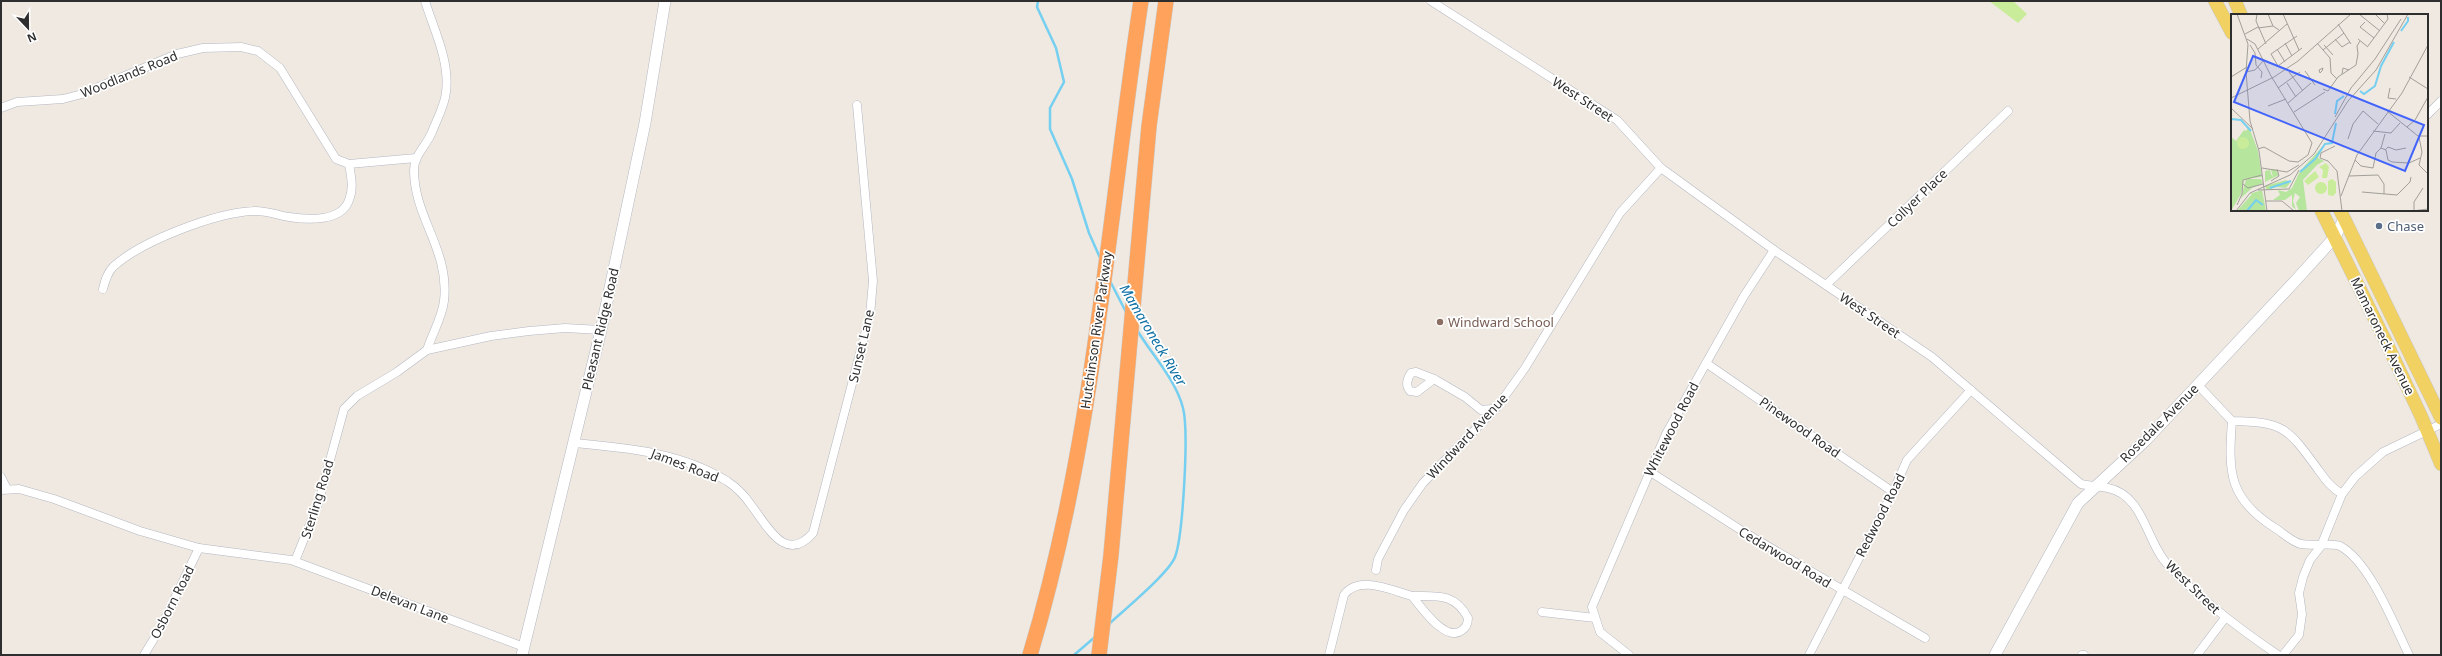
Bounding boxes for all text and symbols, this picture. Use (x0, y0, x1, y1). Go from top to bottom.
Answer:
north arrow (8, 8, 48, 48)
inset map (2231, 14, 2428, 211)
text: N (25, 29, 39, 46)
street label: Woodlands Road (78, 46, 180, 102)
street label: West Street (1549, 72, 1617, 126)
street label: Collyer Place (1883, 165, 1951, 231)
place label: Chase (2387, 217, 2424, 235)
marker: Chase (2374, 221, 2384, 231)
street label: Hutchinson River Parkway (1076, 250, 1116, 410)
street label: Pleasant Ridge Road (577, 266, 623, 392)
street label: Mamaroneck Avenue (2347, 274, 2419, 398)
water label: Mamaroneck River (1115, 280, 1192, 390)
street label: West Street (1836, 288, 1904, 342)
street label: Sunset Lane (844, 308, 878, 384)
place label: Windward School (1448, 313, 1554, 331)
marker: Windward School (1435, 317, 1445, 327)
street label: Whitewood Road (1639, 379, 1703, 479)
street label: Rosedale Avenue (2116, 380, 2202, 466)
street label: Windward Avenue (1423, 389, 1511, 483)
street label: Pinewood Road (1756, 392, 1844, 462)
street label: James Road (647, 443, 721, 486)
street label: Sterling Road (296, 457, 338, 541)
street label: Redwood Road (1851, 470, 1909, 560)
street label: Cedarwood Road (1735, 522, 1835, 592)
street label: West Street (2162, 556, 2225, 618)
street label: Osborn Road (146, 562, 198, 642)
street label: Delevan Lane (368, 581, 452, 627)

